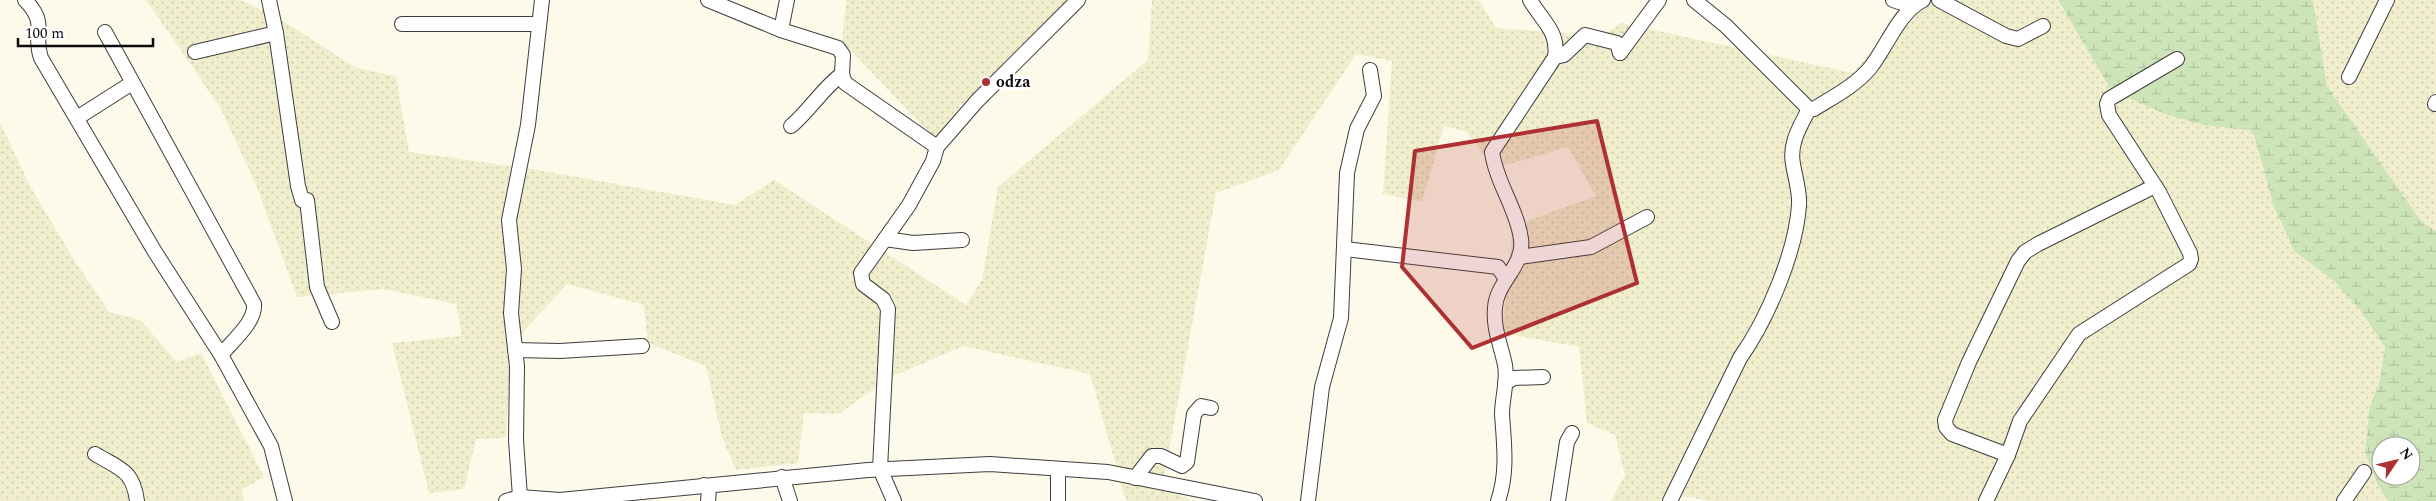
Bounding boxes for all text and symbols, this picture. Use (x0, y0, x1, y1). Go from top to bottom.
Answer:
scale bar (18, 15, 152, 47)
text: 100 m (25, 22, 64, 45)
place label: odza (996, 70, 1031, 94)
marker: odza (980, 76, 992, 88)
north arrow (2371, 436, 2421, 486)
text: N (2394, 443, 2418, 465)

